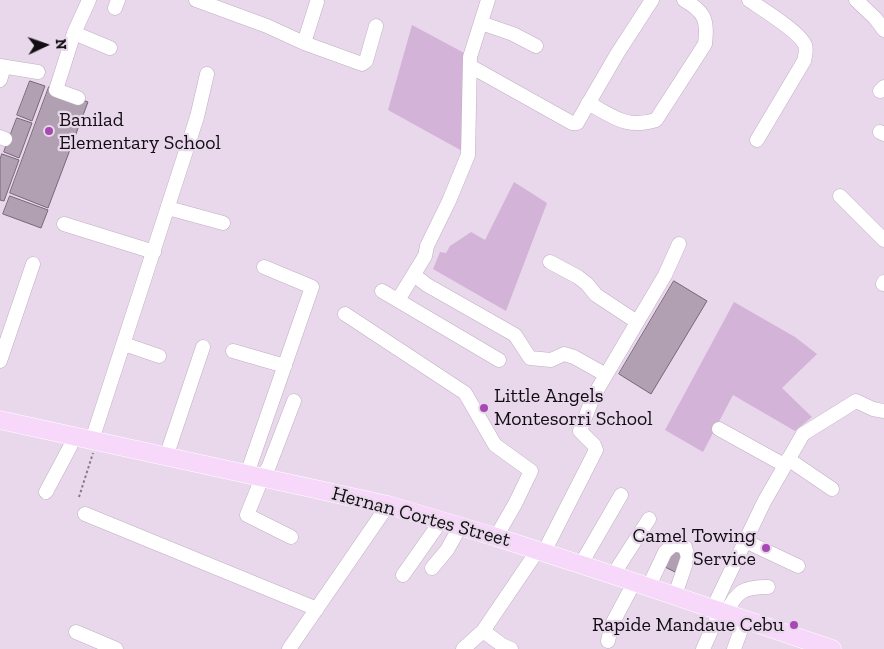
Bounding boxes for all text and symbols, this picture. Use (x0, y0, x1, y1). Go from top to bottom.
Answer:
north arrow (20, 20, 70, 70)
text: N (52, 38, 69, 50)
place label: Banilad Elementary School (59, 108, 221, 155)
marker: Banilad Elementary School (43, 125, 55, 137)
place label: Little Angels Montesorri School (494, 384, 653, 431)
marker: Little Angels Montesorri School (478, 402, 490, 414)
street label: Hernan Cortes Street (329, 482, 513, 552)
place label: Camel Towing Service (632, 524, 756, 571)
marker: Camel Towing Service (760, 542, 772, 554)
place label: Rapide Mandaue Cebu (592, 613, 784, 637)
marker: Rapide Mandaue Cebu (788, 619, 800, 631)

